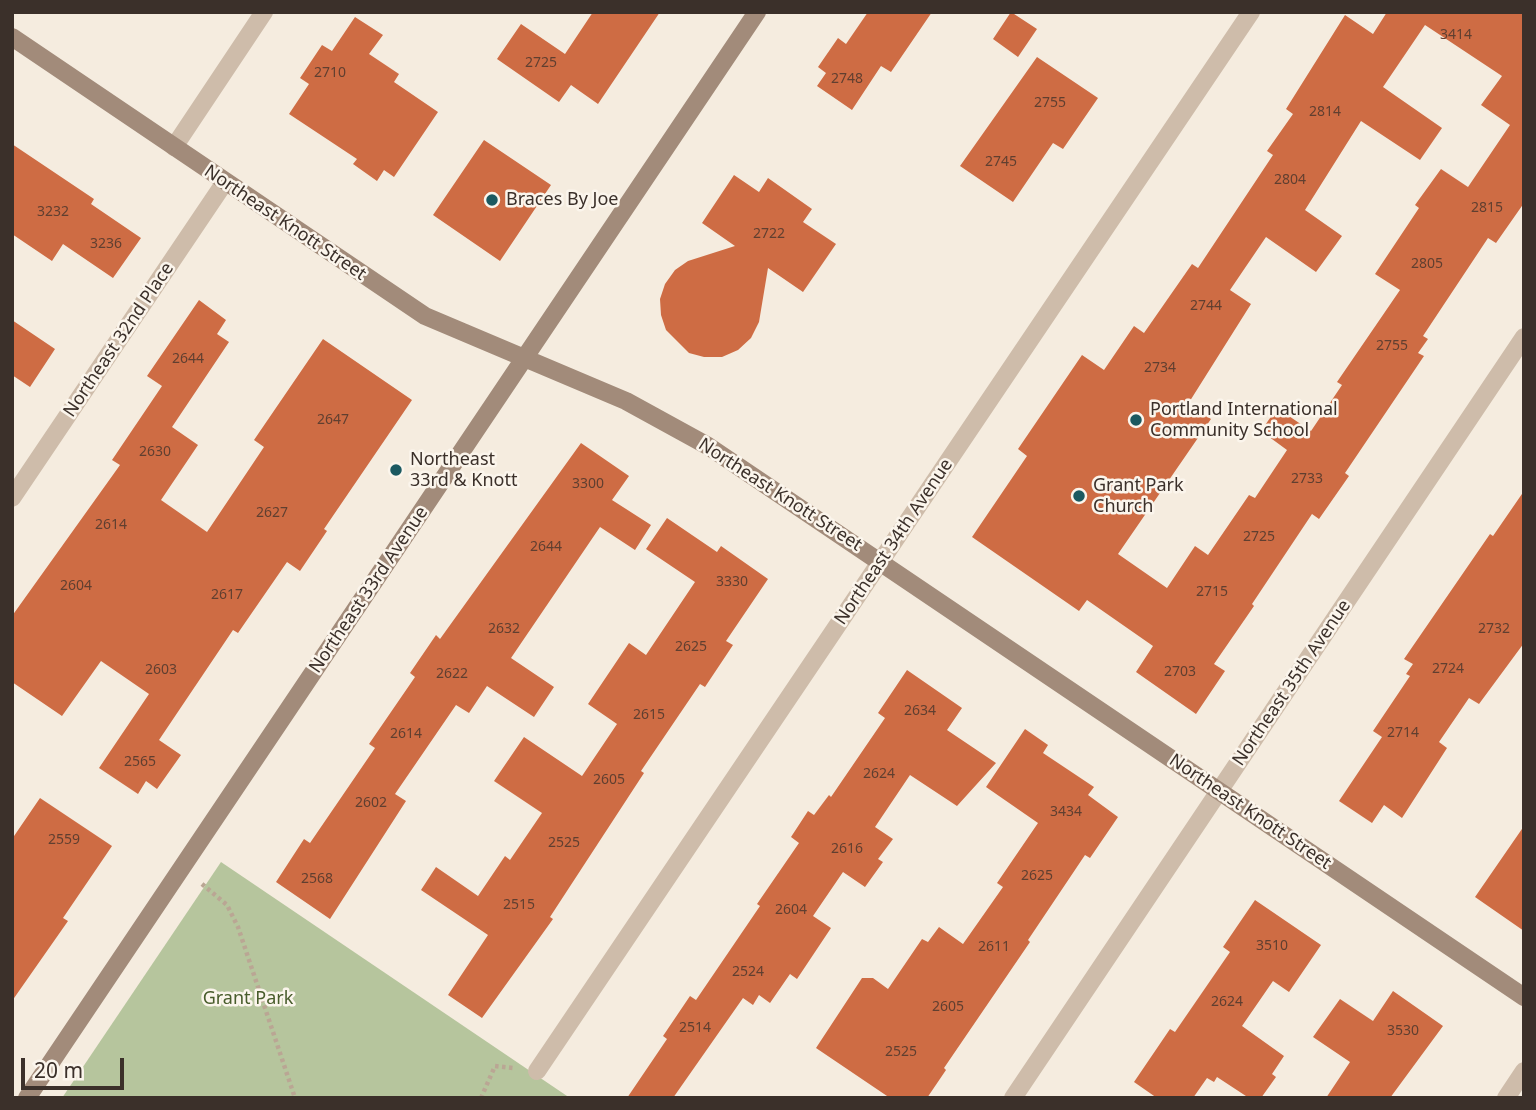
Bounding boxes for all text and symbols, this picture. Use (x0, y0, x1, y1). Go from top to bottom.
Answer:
house number: 3414 (1440, 27, 1472, 43)
house number: 2725 (525, 55, 557, 71)
house number: 2710 (314, 65, 346, 81)
house number: 2748 (831, 71, 863, 87)
house number: 2755 (1034, 95, 1066, 111)
house number: 2814 (1309, 104, 1341, 120)
house number: 2745 (985, 154, 1017, 170)
street label: Northeast Knott Street (200, 161, 370, 285)
house number: 2804 (1274, 172, 1306, 188)
place label: Braces By Joe (506, 189, 618, 211)
marker: Braces By Joe (484, 192, 500, 208)
house number: 2815 (1471, 200, 1503, 216)
house number: 3232 (37, 204, 69, 220)
house number: 2722 (753, 226, 785, 242)
house number: 3236 (90, 236, 122, 252)
house number: 2805 (1411, 256, 1443, 272)
street label: Northeast 32nd Place (59, 259, 179, 421)
house number: 2744 (1190, 298, 1222, 314)
house number: 2755 (1376, 338, 1408, 354)
house number: 2644 (172, 351, 204, 367)
house number: 2734 (1144, 360, 1176, 376)
place label: Portland International Community School (1150, 399, 1338, 442)
house number: 2647 (317, 412, 349, 428)
marker: Portland International Community School (1128, 412, 1144, 428)
street label: Northeast Knott Street (694, 434, 866, 556)
house number: 2630 (139, 444, 171, 460)
place label: Northeast 33rd & Knott (410, 449, 517, 491)
street label: Northeast 34th Avenue (830, 455, 958, 629)
marker: Northeast 33rd & Knott (388, 462, 404, 478)
house number: 2733 (1291, 471, 1323, 487)
place label: Grant Park Church (1093, 475, 1184, 518)
house number: 3300 (572, 476, 604, 492)
marker: Grant Park Church (1071, 488, 1087, 504)
street label: Northeast 33rd Avenue (305, 503, 433, 677)
house number: 2627 (256, 505, 288, 521)
house number: 2614 (95, 517, 127, 533)
house number: 2725 (1243, 529, 1275, 545)
house number: 2644 (530, 539, 562, 555)
house number: 3330 (716, 574, 748, 590)
house number: 2604 (60, 578, 92, 594)
house number: 2715 (1196, 584, 1228, 600)
house number: 2617 (211, 587, 243, 603)
street label: Northeast 35th Avenue (1228, 596, 1356, 770)
house number: 2632 (488, 621, 520, 637)
house number: 2732 (1478, 621, 1510, 637)
house number: 2625 (675, 639, 707, 655)
house number: 2724 (1432, 661, 1464, 677)
house number: 2603 (145, 662, 177, 678)
house number: 2703 (1164, 664, 1196, 680)
house number: 2622 (436, 666, 468, 682)
house number: 2634 (904, 703, 936, 719)
house number: 2615 (633, 707, 665, 723)
house number: 2714 (1387, 725, 1419, 741)
house number: 2614 (390, 726, 422, 742)
street label: Northeast Knott Street (1165, 750, 1335, 874)
house number: 2565 (124, 754, 156, 770)
house number: 2624 (863, 766, 895, 782)
house number: 2605 (593, 772, 625, 788)
house number: 2602 (355, 795, 387, 811)
house number: 3434 (1050, 804, 1082, 820)
house number: 2559 (48, 832, 80, 848)
house number: 2525 (548, 835, 580, 851)
house number: 2616 (831, 841, 863, 857)
house number: 2625 (1021, 868, 1053, 884)
house number: 2568 (301, 871, 333, 887)
house number: 2515 (503, 897, 535, 913)
house number: 2604 (775, 902, 807, 918)
house number: 3510 (1256, 938, 1288, 954)
house number: 2611 (978, 939, 1010, 955)
house number: 2524 (732, 964, 764, 980)
park label: Grant Park (203, 988, 293, 1010)
house number: 2624 (1211, 994, 1243, 1010)
house number: 2605 (932, 999, 964, 1015)
house number: 2514 (679, 1020, 711, 1036)
house number: 3530 (1387, 1023, 1419, 1039)
scale bar (24, 1044, 128, 1088)
house number: 2525 (885, 1044, 917, 1060)
text: 20 m (34, 1056, 83, 1084)

